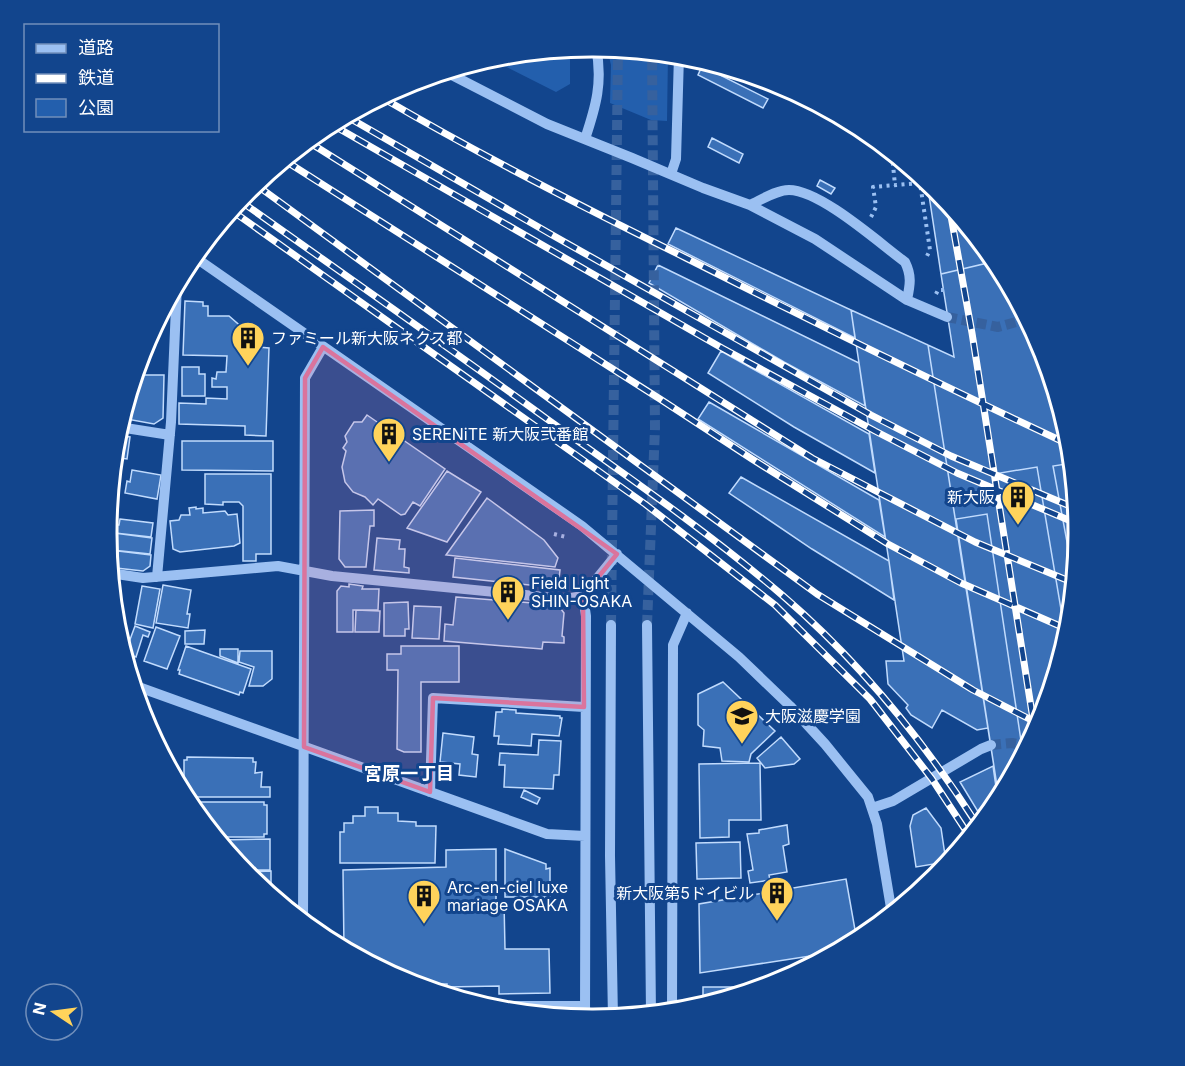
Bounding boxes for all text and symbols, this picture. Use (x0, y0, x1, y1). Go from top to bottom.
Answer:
legend (24, 24, 219, 132)
text: 道路 (78, 37, 114, 58)
text: 鉄道 (78, 67, 114, 88)
text: 公園 (78, 97, 114, 118)
building icon: ファミール新大阪ネクス都 (230, 320, 266, 367)
place label: ファミール新大阪ネクス都 (271, 328, 463, 348)
building icon: SERENiTE 新大阪弐番館 (371, 416, 407, 463)
place label: SERENiTE 新大阪弐番館 (412, 424, 588, 444)
building icon: 新大阪 (1000, 479, 1036, 526)
place label: 新大阪 (947, 487, 995, 507)
place label: Field Light SHIN-OSAKA (531, 573, 632, 611)
building icon: Field Light SHIN-OSAKA (490, 574, 526, 621)
school or university icon: 大阪滋慶学園 (724, 698, 760, 745)
place label: 大阪滋慶学園 (765, 706, 861, 726)
district label: 宮原一丁目 (364, 763, 454, 784)
building icon: 新大阪第5ドイビル (759, 875, 795, 922)
place label: Arc-en-ciel luxe mariage OSAKA (447, 877, 568, 915)
building icon: Arc-en-ciel luxe mariage OSAKA (406, 878, 442, 925)
place label: 新大阪第5ドイビル (616, 883, 754, 903)
north arrow (24, 982, 84, 1042)
text: N (28, 1000, 51, 1017)

